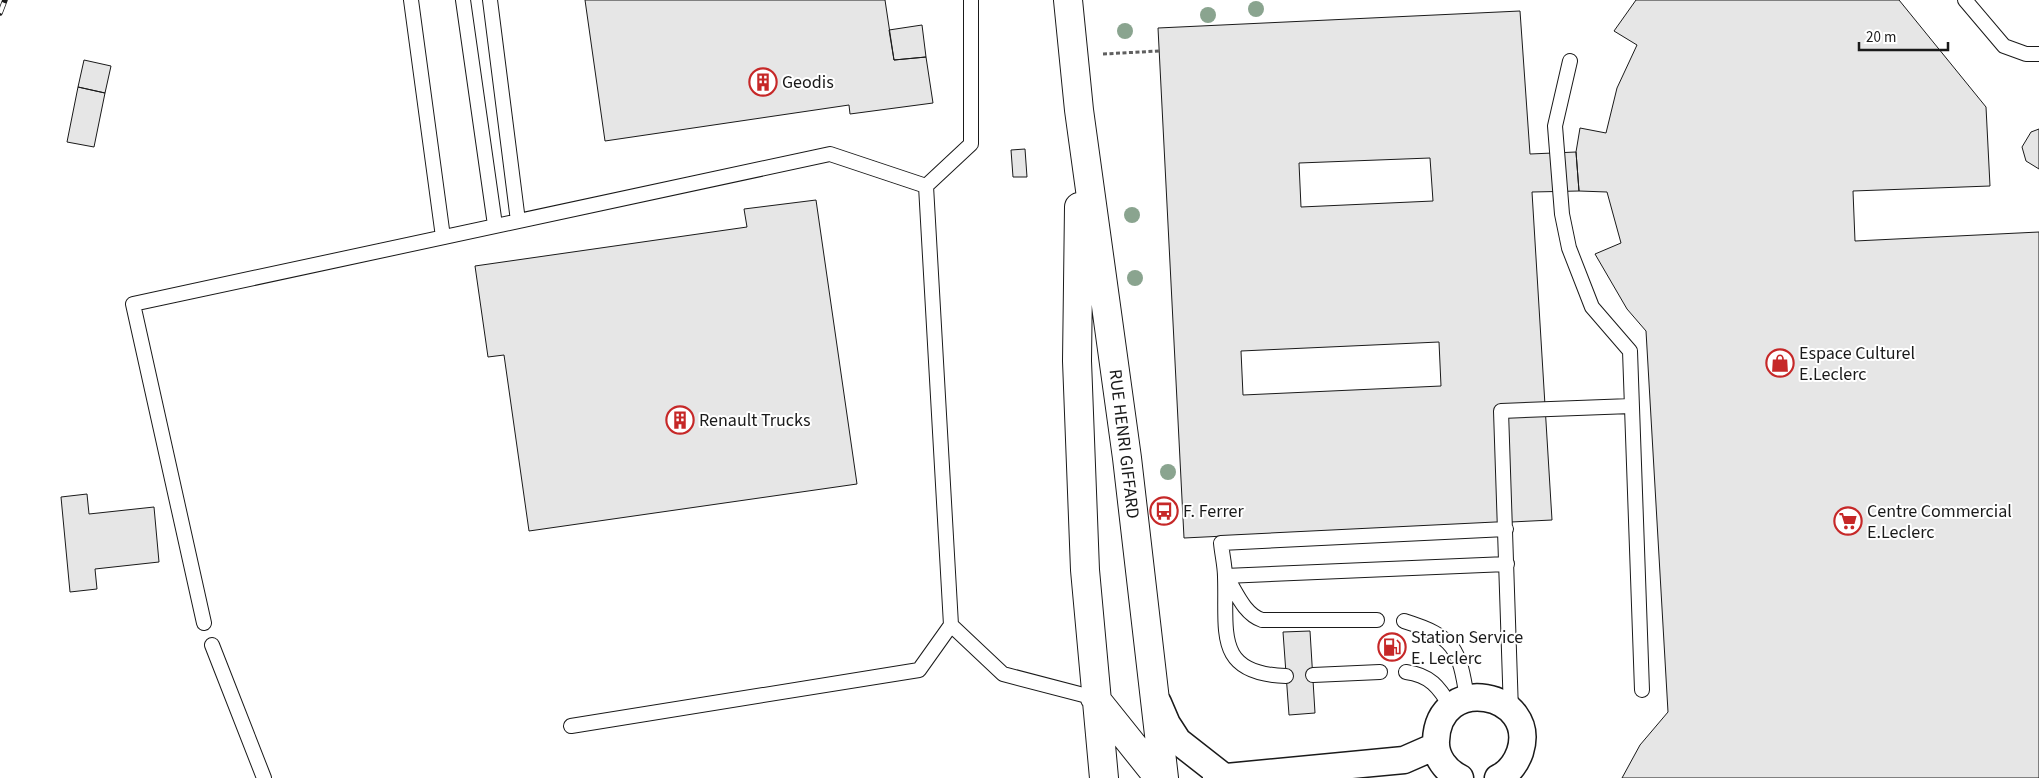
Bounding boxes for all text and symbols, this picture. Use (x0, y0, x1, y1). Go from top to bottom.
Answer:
scale bar (1859, 20, 1948, 52)
text: 20 m (1866, 27, 1896, 48)
building icon: Geodis (748, 67, 778, 97)
place label: Geodis (782, 70, 834, 95)
place label: Espace Culturel E.Leclerc (1799, 341, 1915, 387)
shop icon: Espace Culturel E.Leclerc (1765, 348, 1795, 378)
street label: RUE HENRI GIFFARD (1102, 368, 1146, 520)
building icon: Renault Trucks (665, 405, 695, 435)
place label: Renault Trucks (699, 408, 811, 433)
bus stop icon: F. Ferrer (1149, 496, 1179, 526)
place label: F. Ferrer (1183, 499, 1244, 524)
place label: Centre Commercial E.Leclerc (1867, 499, 2012, 545)
supermarket icon: Centre Commercial E.Leclerc (1833, 506, 1863, 536)
place label: Station Service E. Leclerc (1411, 625, 1523, 671)
fuel station icon: Station Service E. Leclerc (1377, 632, 1407, 662)

